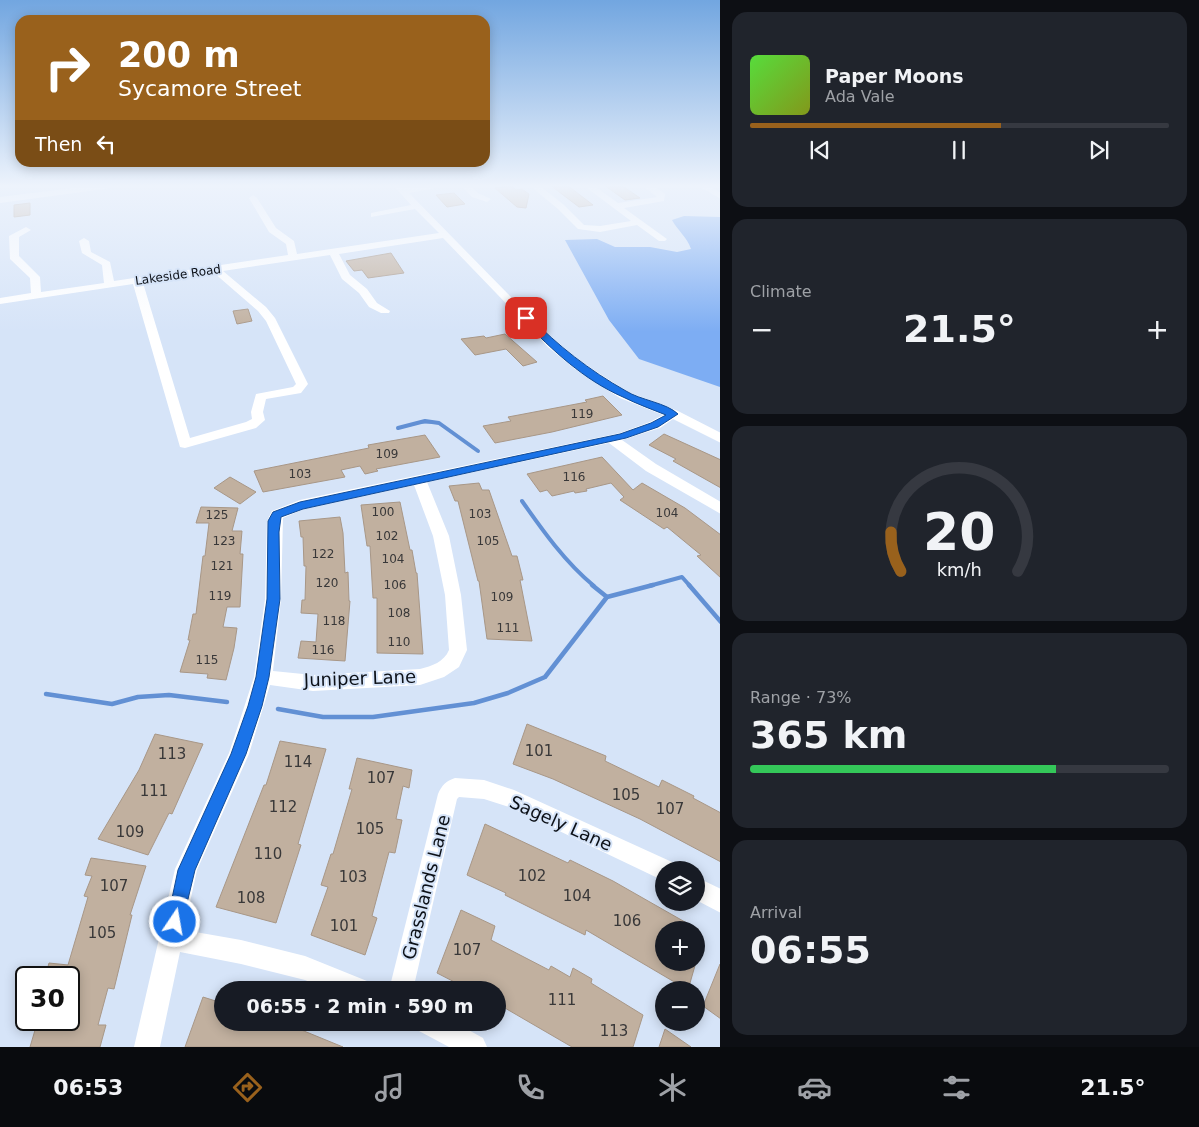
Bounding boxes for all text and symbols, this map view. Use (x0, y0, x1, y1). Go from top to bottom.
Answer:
icon: right (35, 35, 100, 100)
text: 200 m (118, 35, 240, 75)
text: Paper Moons (825, 65, 964, 87)
text: Sycamore Street (118, 76, 301, 101)
text: Ada Vale (825, 87, 895, 106)
icon: left (92, 130, 120, 158)
text: Then (35, 133, 82, 155)
icon: previous (806, 136, 834, 164)
icon: pause (945, 136, 973, 164)
icon: next (1085, 136, 1113, 164)
street label: Lakeside Road (134, 262, 222, 288)
text: Climate (750, 282, 812, 301)
pin (505, 297, 547, 339)
icon: arrive (512, 304, 540, 332)
text: 21.5° (903, 307, 1016, 351)
text: − (750, 313, 773, 346)
text: + (1146, 313, 1169, 346)
house number: 119 (571, 407, 593, 421)
house number: 109 (376, 447, 398, 461)
house number: 103 (289, 467, 311, 481)
house number: 116 (563, 470, 585, 484)
text: 20 (923, 502, 996, 562)
house number: 100 (372, 505, 394, 519)
house number: 104 (656, 506, 678, 520)
house number: 103 (469, 507, 491, 521)
house number: 125 (206, 508, 228, 522)
house number: 102 (376, 529, 398, 543)
house number: 123 (213, 534, 235, 548)
house number: 105 (477, 534, 499, 548)
house number: 122 (312, 547, 334, 561)
house number: 104 (382, 552, 404, 566)
house number: 121 (211, 559, 233, 573)
text: km/h (937, 559, 982, 580)
house number: 120 (316, 576, 338, 590)
house number: 106 (384, 578, 406, 592)
house number: 119 (209, 589, 231, 603)
house number: 109 (491, 590, 513, 604)
house number: 108 (388, 606, 410, 620)
house number: 118 (323, 614, 345, 628)
house number: 111 (497, 621, 519, 635)
house number: 110 (388, 635, 410, 649)
house number: 116 (312, 643, 334, 657)
house number: 115 (196, 653, 218, 667)
street label: Juniper Lane (303, 666, 416, 690)
text: Range · 73% (750, 688, 852, 707)
text: 365 km (750, 713, 907, 757)
house number: 101 (525, 742, 553, 760)
house number: 113 (158, 745, 186, 763)
house number: 114 (284, 753, 312, 771)
house number: 107 (367, 769, 395, 787)
house number: 111 (140, 782, 168, 800)
house number: 105 (612, 786, 640, 804)
street label: Sagely Lane (507, 791, 615, 855)
house number: 112 (269, 798, 297, 816)
house number: 107 (656, 800, 684, 818)
street label: Grasslands Lane (398, 812, 454, 962)
house number: 105 (356, 820, 384, 838)
house number: 109 (116, 823, 144, 841)
house number: 110 (254, 845, 282, 863)
map controls (655, 861, 705, 1031)
button: layers (655, 861, 705, 911)
house number: 102 (518, 867, 546, 885)
house number: 103 (339, 868, 367, 886)
house number: 107 (100, 877, 128, 895)
house number: 104 (563, 887, 591, 905)
house number: 108 (237, 889, 265, 907)
position arrow (148, 895, 200, 947)
text: Arrival (750, 903, 802, 922)
house number: 106 (613, 912, 641, 930)
house number: 101 (330, 917, 358, 935)
button: + (655, 921, 705, 971)
house number: 105 (88, 924, 116, 942)
text: 06:55 (750, 928, 871, 972)
house number: 107 (453, 941, 481, 959)
speed limit sign: 30 (15, 966, 80, 1031)
button: − (655, 981, 705, 1031)
house number: 111 (548, 991, 576, 1009)
text: 06:55 · 2 min · 590 m (246, 995, 474, 1017)
house number: 113 (600, 1022, 628, 1040)
icon: directions (230, 1070, 265, 1105)
icon: music (372, 1070, 407, 1105)
icon: phone (513, 1070, 548, 1105)
icon: climate (655, 1070, 690, 1105)
icon: car (797, 1070, 832, 1105)
icon: filters (939, 1070, 974, 1105)
text: 06:53 (53, 1075, 123, 1100)
text: 21.5° (1080, 1075, 1146, 1100)

